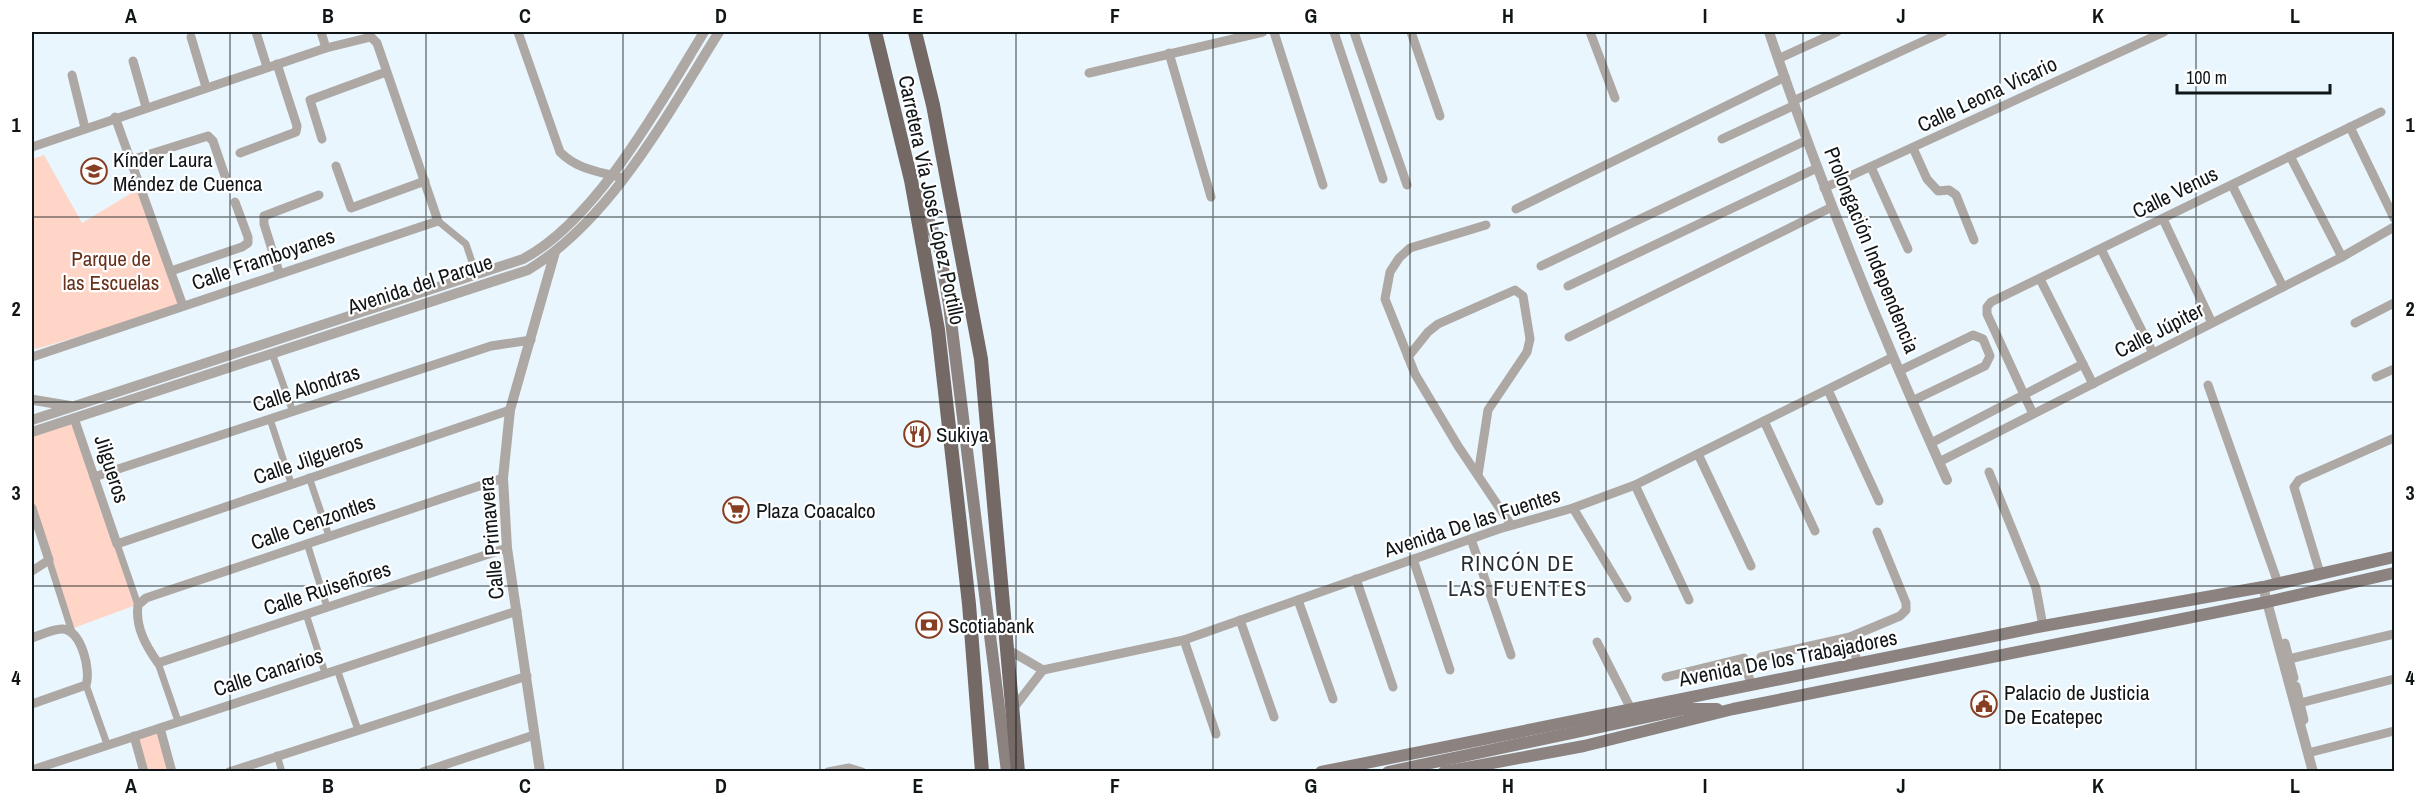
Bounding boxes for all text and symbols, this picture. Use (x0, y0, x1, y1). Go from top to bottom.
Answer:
text: A (125, 2, 137, 29)
text: B (322, 2, 334, 29)
text: C (519, 2, 531, 29)
text: D (715, 2, 727, 29)
text: E (913, 2, 924, 29)
text: F (1110, 2, 1120, 29)
text: G (1305, 2, 1317, 29)
text: H (1502, 2, 1514, 29)
text: I (1703, 2, 1707, 29)
text: J (1896, 2, 1906, 29)
text: K (2092, 2, 2104, 29)
text: L (2290, 2, 2300, 29)
street label: Calle Leona Vicario (1912, 49, 2062, 139)
scale bar (2177, 57, 2330, 95)
text: 100 m (2186, 65, 2227, 90)
street label: Carretera Vía José López Portillo (891, 73, 973, 327)
text: 1 (11, 111, 21, 138)
text: 1 (2405, 111, 2415, 138)
street label: Prolongación Independencia (1817, 142, 1927, 358)
place label: Kínder Laura Méndez de Cuenca (113, 145, 263, 198)
school or university icon: Kínder Laura Méndez de Cuenca (79, 156, 109, 186)
street label: Calle Venus (2127, 159, 2223, 225)
street label: Calle Framboyanes (188, 221, 338, 297)
park label: Parque de las Escuelas (63, 244, 159, 297)
street label: Avenida del Parque (343, 247, 496, 321)
text: 2 (11, 295, 21, 322)
street label: Calle Júpiter (2109, 295, 2209, 365)
text: 2 (2405, 295, 2415, 322)
street label: Calle Alondras (249, 357, 363, 419)
restaurant icon: Sukiya (902, 419, 932, 449)
place label: Sukiya (936, 420, 989, 449)
street label: Calle Jilgueros (249, 427, 367, 491)
street label: Jilgueros (87, 431, 137, 507)
street label: Calle Primavera (471, 475, 511, 601)
text: 3 (11, 479, 21, 506)
text: 3 (2405, 479, 2415, 506)
street label: Avenida De las Fuentes (1379, 480, 1564, 564)
street label: Calle Cenzontles (247, 487, 379, 557)
supermarket icon: Plaza Coacalco (721, 495, 751, 525)
place label: Plaza Coacalco (756, 496, 876, 525)
district label: RINCÓN DE LAS FUENTES (1448, 548, 1588, 603)
street label: Calle Ruiseñores (260, 554, 394, 622)
bank icon: Scotiabank (914, 610, 944, 640)
place label: Scotiabank (948, 611, 1035, 640)
street label: Avenida De los Trabajadores (1675, 623, 1900, 694)
street label: Calle Canarios (209, 641, 327, 703)
text: 4 (11, 664, 21, 691)
text: 4 (2405, 664, 2415, 691)
place label: Palacio de Justicia De Ecatepec (2004, 678, 2150, 731)
public building icon: Palacio de Justicia De Ecatepec (1969, 689, 1999, 719)
text: A (125, 772, 137, 799)
text: B (322, 772, 334, 799)
text: C (519, 772, 531, 799)
text: D (715, 772, 727, 799)
text: E (913, 772, 924, 799)
text: F (1110, 772, 1120, 799)
text: G (1305, 772, 1317, 799)
text: H (1502, 772, 1514, 799)
text: I (1703, 772, 1707, 799)
text: J (1896, 772, 1906, 799)
text: K (2092, 772, 2104, 799)
text: L (2290, 772, 2300, 799)

